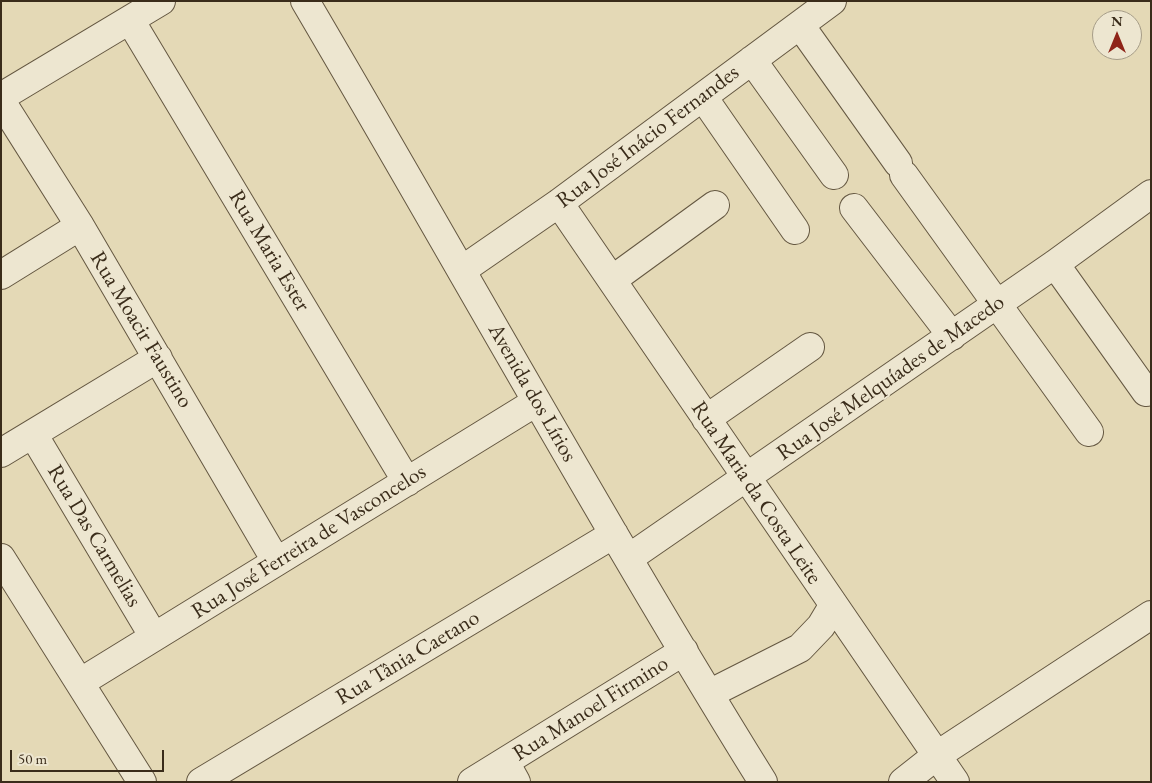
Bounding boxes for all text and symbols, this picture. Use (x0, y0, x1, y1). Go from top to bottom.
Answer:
north arrow (1092, 10, 1142, 60)
text: N (1111, 12, 1123, 30)
street label: Rua José Inácio Fernandes (551, 60, 745, 214)
street label: Rua Maria Ester (222, 186, 316, 316)
street label: Rua Moacir Faustino (84, 247, 198, 413)
street label: Rua José Melquíades de Macedo (772, 289, 1010, 467)
street label: Avenida dos Lírios (482, 319, 582, 467)
street label: Rua Maria da Costa Leite (685, 397, 827, 589)
street label: Rua José Ferreira de Vasconcelos (187, 459, 431, 625)
street label: Rua Das Carmelias (41, 460, 147, 612)
street label: Rua Tânia Caetano (331, 605, 485, 711)
street label: Rua Manoel Firmino (508, 651, 674, 767)
scale bar (12, 740, 166, 772)
text: 50 m (18, 749, 47, 768)

